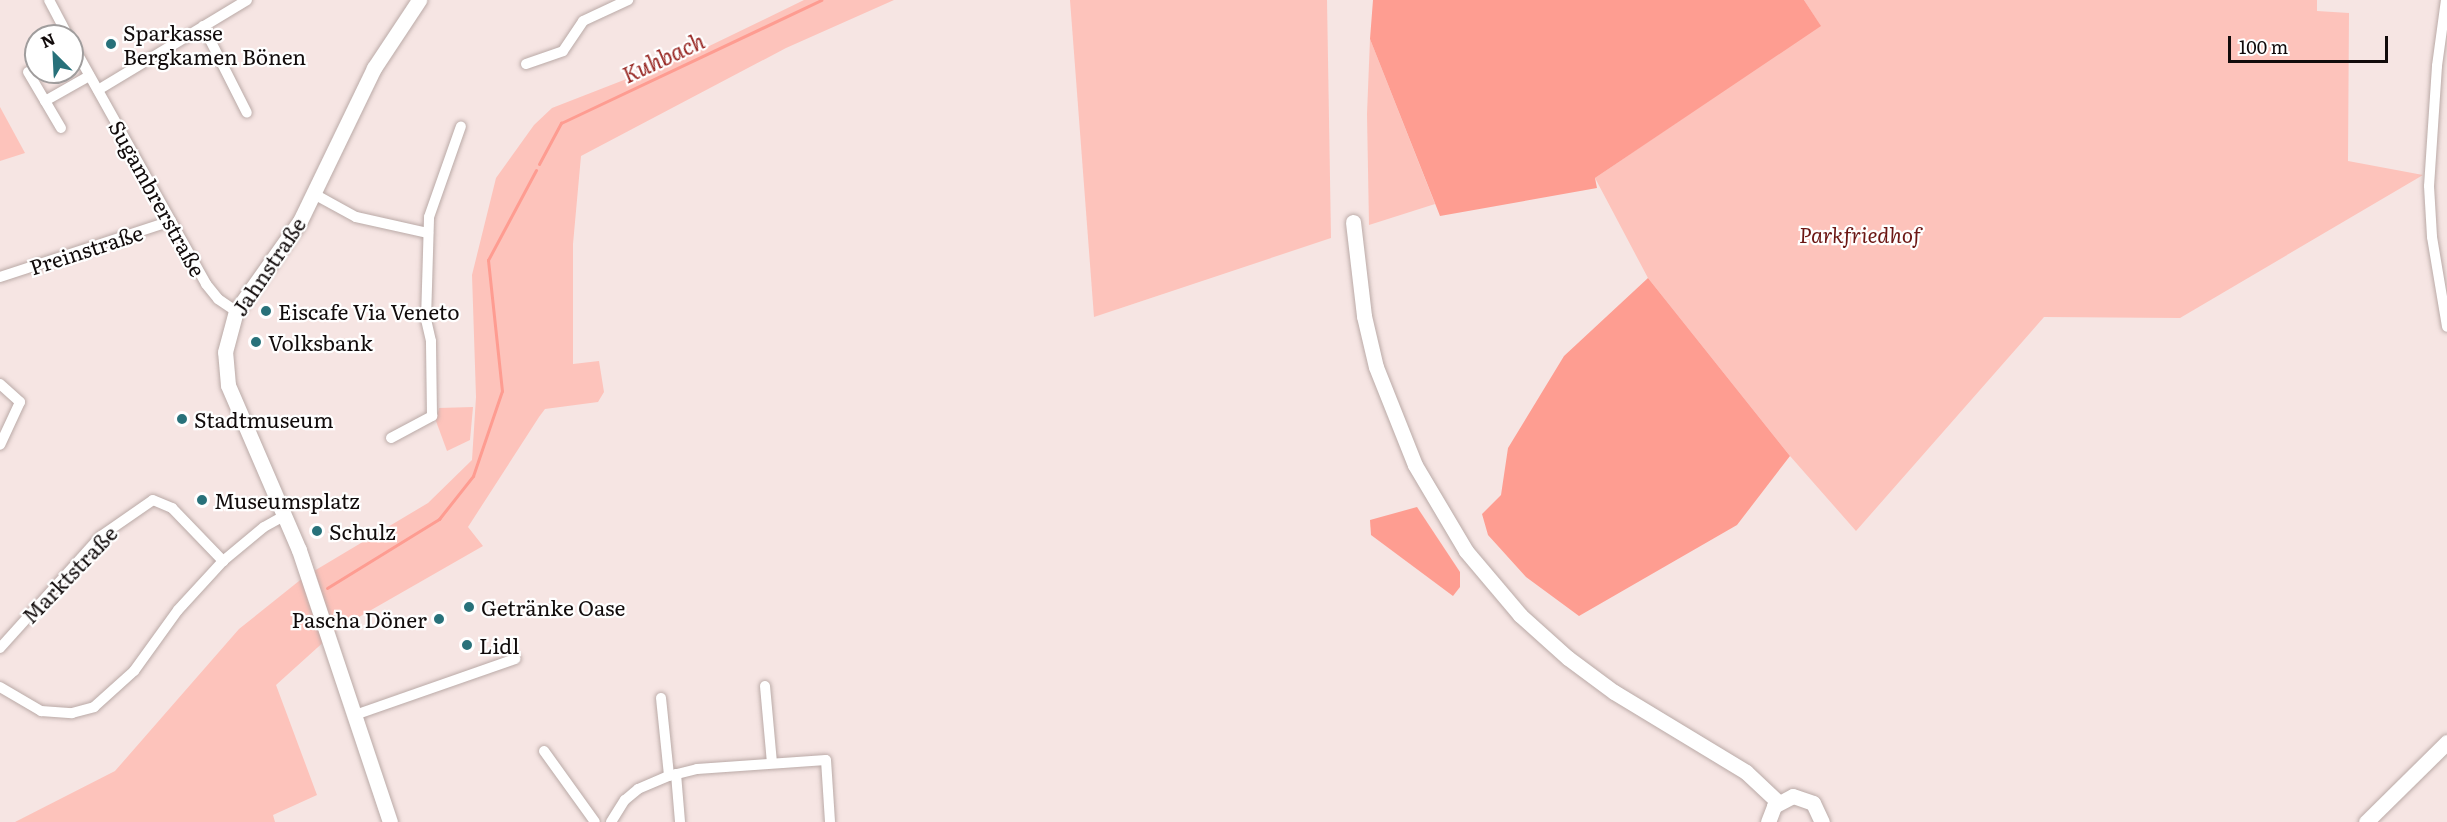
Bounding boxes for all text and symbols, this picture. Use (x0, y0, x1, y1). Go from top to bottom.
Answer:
place label: Sparkasse Bergkamen Bönen (123, 19, 306, 69)
north arrow (24, 24, 84, 84)
scale bar (2231, 24, 2392, 62)
text: N (36, 26, 59, 53)
water label: Kuhbach (618, 26, 708, 88)
text: 100 m (2239, 33, 2288, 60)
marker: Sparkasse Bergkamen Bönen (104, 37, 118, 51)
street label: Sugambrerstraße (105, 116, 211, 280)
street label: Jahnstraße (226, 212, 310, 320)
street label: Preinstraße (26, 219, 146, 279)
park label: Parkfriedhof (1799, 221, 1921, 247)
place label: Eiscafe Via Veneto (278, 298, 460, 324)
marker: Eiscafe Via Veneto (259, 304, 273, 318)
place label: Volksbank (268, 329, 373, 355)
marker: Volksbank (249, 335, 263, 349)
place label: Stadtmuseum (194, 406, 334, 432)
marker: Stadtmuseum (175, 412, 189, 426)
place label: Museumsplatz (214, 487, 360, 513)
marker: Museumsplatz (195, 493, 209, 507)
place label: Schulz (329, 518, 396, 544)
street label: Marktstraße (16, 520, 122, 628)
marker: Schulz (310, 524, 324, 538)
place label: Getränke Oase (481, 594, 625, 620)
marker: Getränke Oase (462, 600, 476, 614)
place label: Pascha Döner (291, 606, 427, 632)
marker: Pascha Döner (432, 612, 446, 626)
place label: Lidl (479, 632, 519, 658)
marker: Lidl (460, 638, 474, 652)

